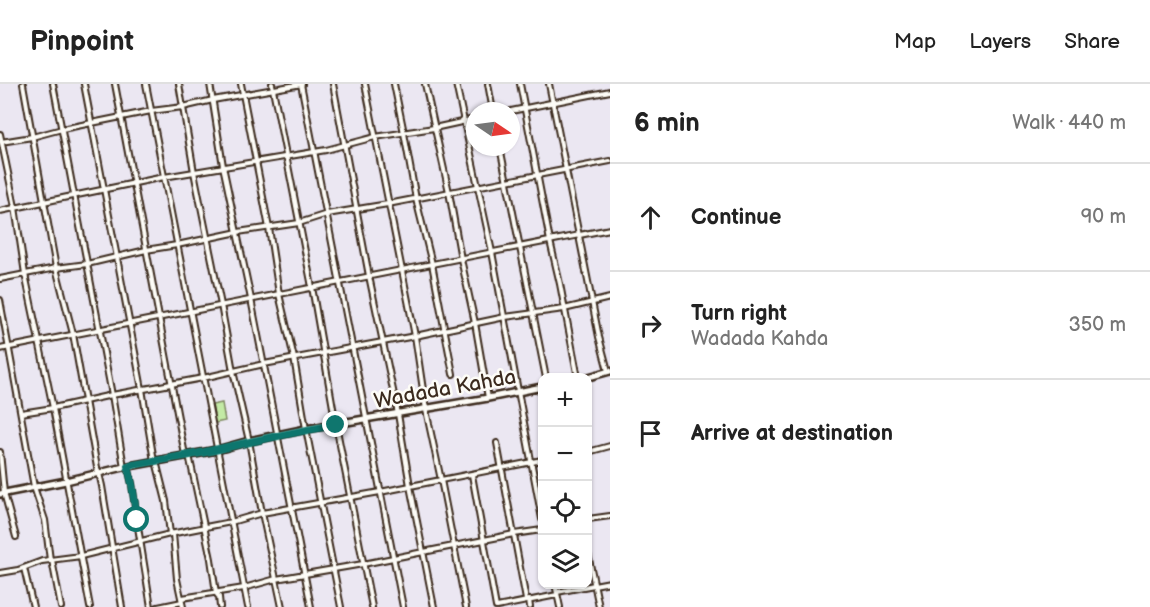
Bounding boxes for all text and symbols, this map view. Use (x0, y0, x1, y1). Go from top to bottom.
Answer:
text: Pinpoint (30, 25, 134, 58)
text: Map (894, 29, 936, 54)
text: Layers (969, 29, 1031, 54)
text: Share (1064, 29, 1120, 54)
north arrow (466, 102, 520, 156)
text: 6 min (634, 108, 700, 139)
text: Walk · 440 m (1012, 111, 1126, 135)
icon: ahead (634, 201, 667, 234)
text: Continue (691, 204, 781, 231)
text: 90 m (1081, 205, 1126, 229)
text: Turn right (691, 300, 787, 327)
icon: right (634, 309, 667, 342)
text: 350 m (1069, 313, 1126, 337)
text: Wadada Kahda (691, 327, 828, 351)
street label: Wadada Kahda (372, 364, 518, 414)
map controls (538, 373, 592, 589)
button: + (538, 373, 592, 427)
route end (322, 411, 348, 437)
icon: arrive (634, 417, 667, 450)
text: Arrive at destination (691, 420, 893, 447)
button: − (538, 427, 592, 481)
button: locate (538, 481, 592, 535)
route start (123, 506, 149, 532)
button: layers (538, 535, 592, 589)

